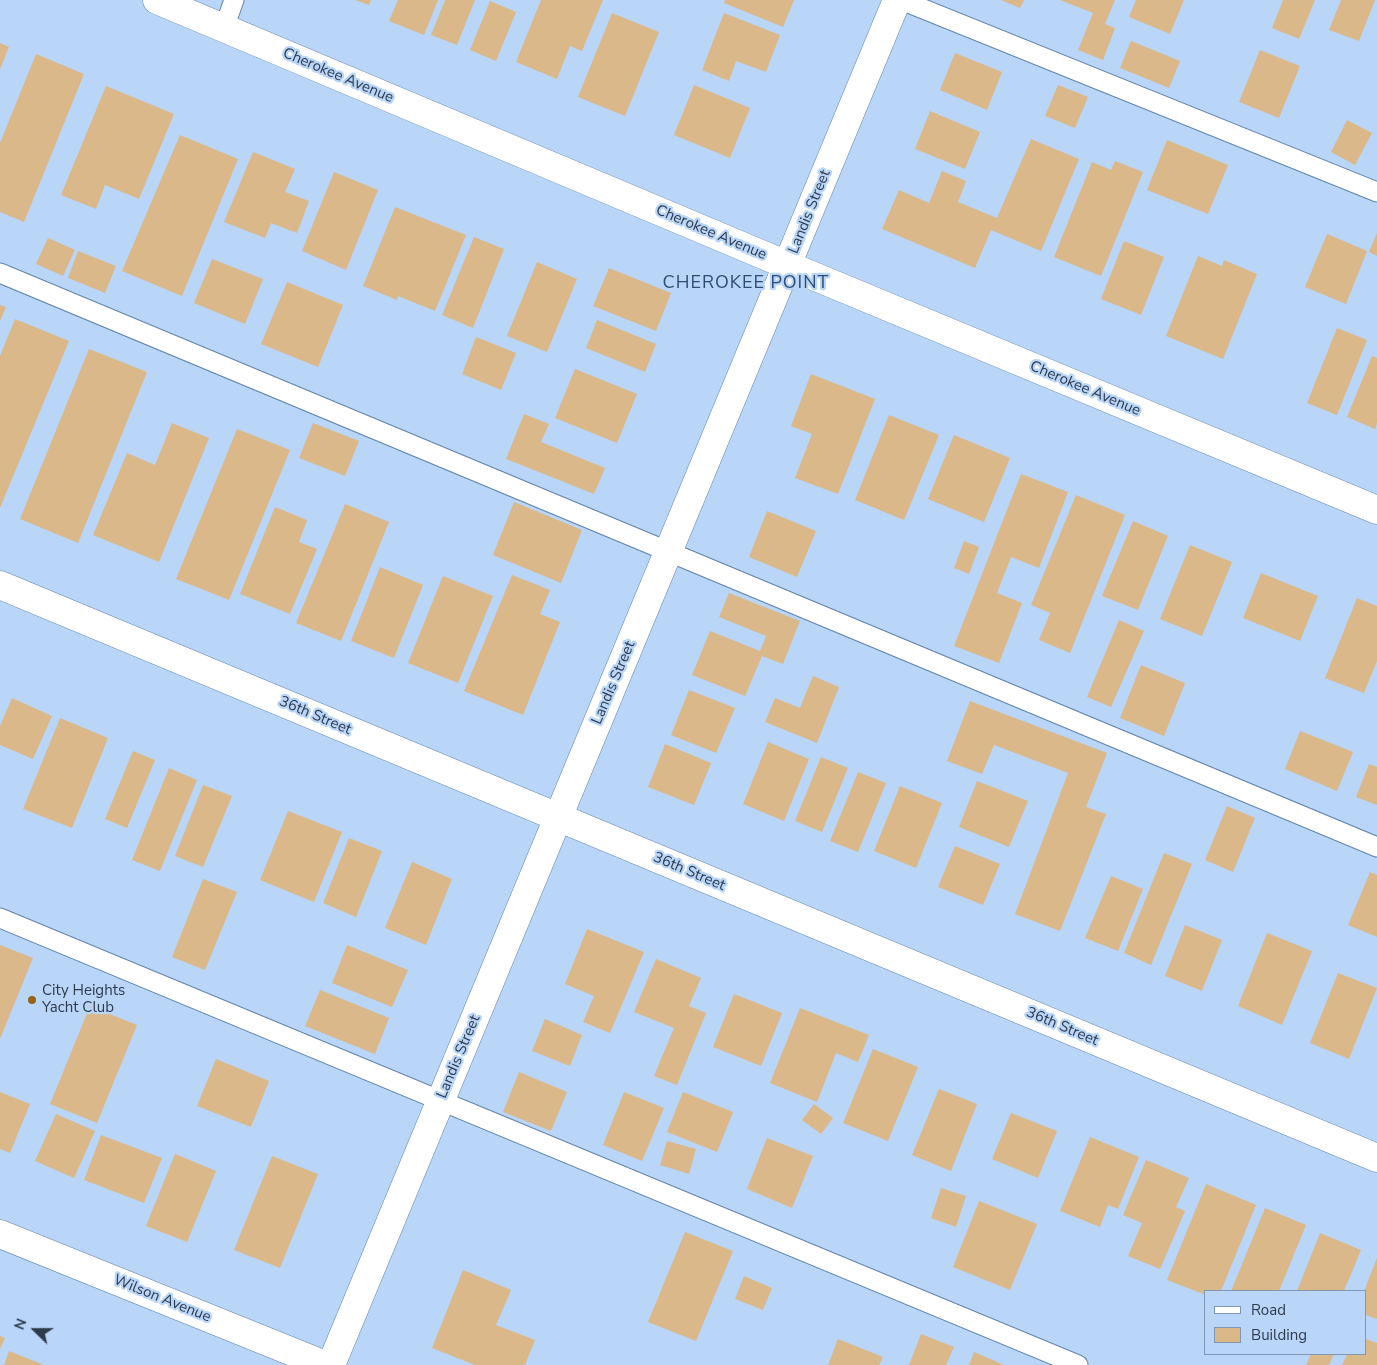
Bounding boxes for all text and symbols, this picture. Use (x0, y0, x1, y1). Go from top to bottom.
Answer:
street label: Cherokee Avenue (280, 45, 396, 107)
street label: Landis Street (785, 167, 835, 257)
street label: Cherokee Avenue (653, 202, 769, 264)
district label: CHEROKEE POINT (661, 273, 831, 295)
street label: Cherokee Avenue (1027, 358, 1143, 420)
street label: Landis Street (588, 639, 640, 727)
street label: 36th Street (276, 693, 354, 739)
street label: 36th Street (650, 849, 728, 895)
place label: City Heights Yacht Club (42, 982, 125, 1017)
marker: City Heights Yacht Club (26, 994, 38, 1006)
street label: 36th Street (1023, 1004, 1101, 1050)
street label: Landis Street (433, 1013, 485, 1101)
street label: Wilson Avenue (111, 1271, 213, 1327)
legend (1204, 1290, 1367, 1355)
text: Road (1251, 1300, 1286, 1320)
north arrow (10, 1305, 60, 1355)
text: N (10, 1316, 31, 1333)
text: Building (1251, 1325, 1307, 1345)

